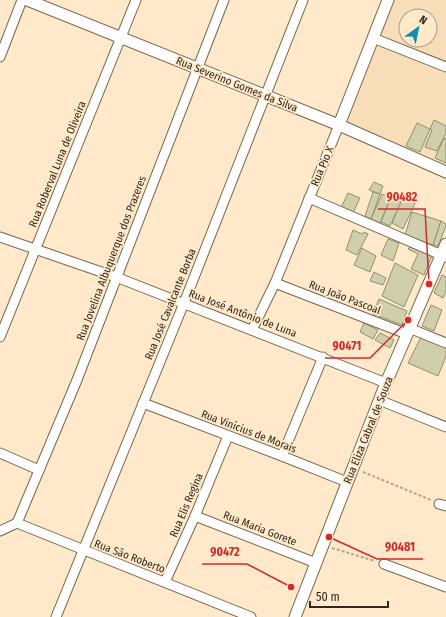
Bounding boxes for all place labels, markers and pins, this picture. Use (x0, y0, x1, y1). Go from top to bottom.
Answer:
callout: 90482 (378, 185, 425, 209)
callout: 90471 (325, 334, 370, 358)
callout: 90481 (377, 535, 423, 559)
callout: 90472 (202, 540, 247, 564)

